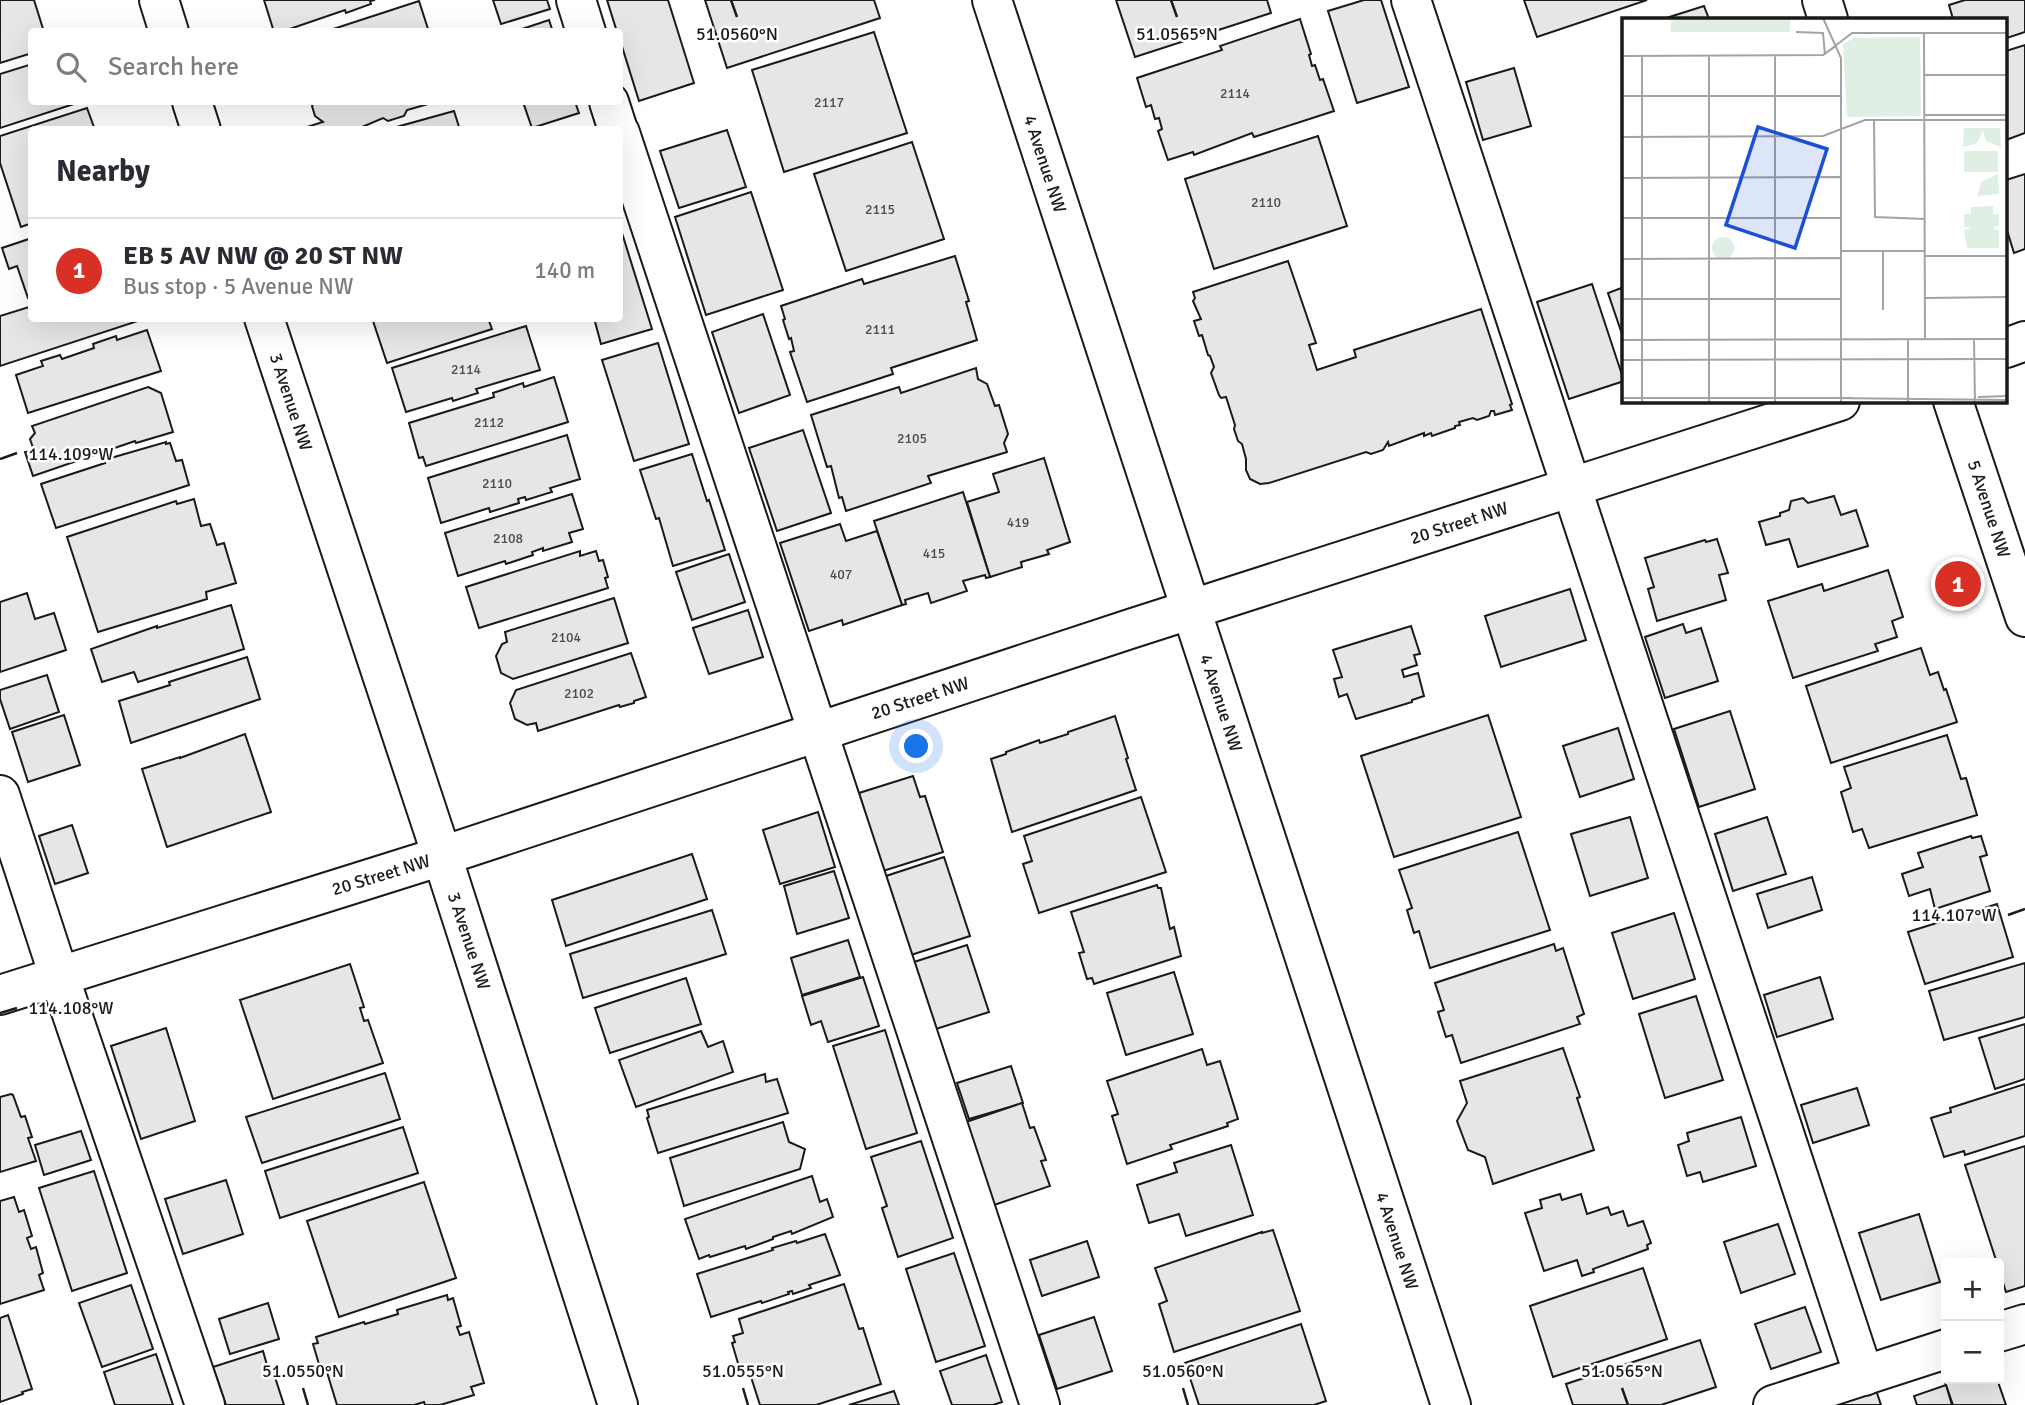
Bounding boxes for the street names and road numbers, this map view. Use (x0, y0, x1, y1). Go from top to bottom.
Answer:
street label: 4 Avenue NW (1019, 112, 1071, 216)
street label: 3 Avenue NW (265, 350, 317, 454)
street label: 5 Avenue NW (1963, 457, 2015, 561)
street label: 20 Street NW (1407, 497, 1511, 549)
street label: 4 Avenue NW (1195, 651, 1247, 755)
street label: 20 Street NW (868, 672, 972, 724)
street label: 20 Street NW (329, 850, 433, 900)
street label: 3 Avenue NW (443, 889, 495, 993)
street label: 4 Avenue NW (1371, 1189, 1423, 1293)

